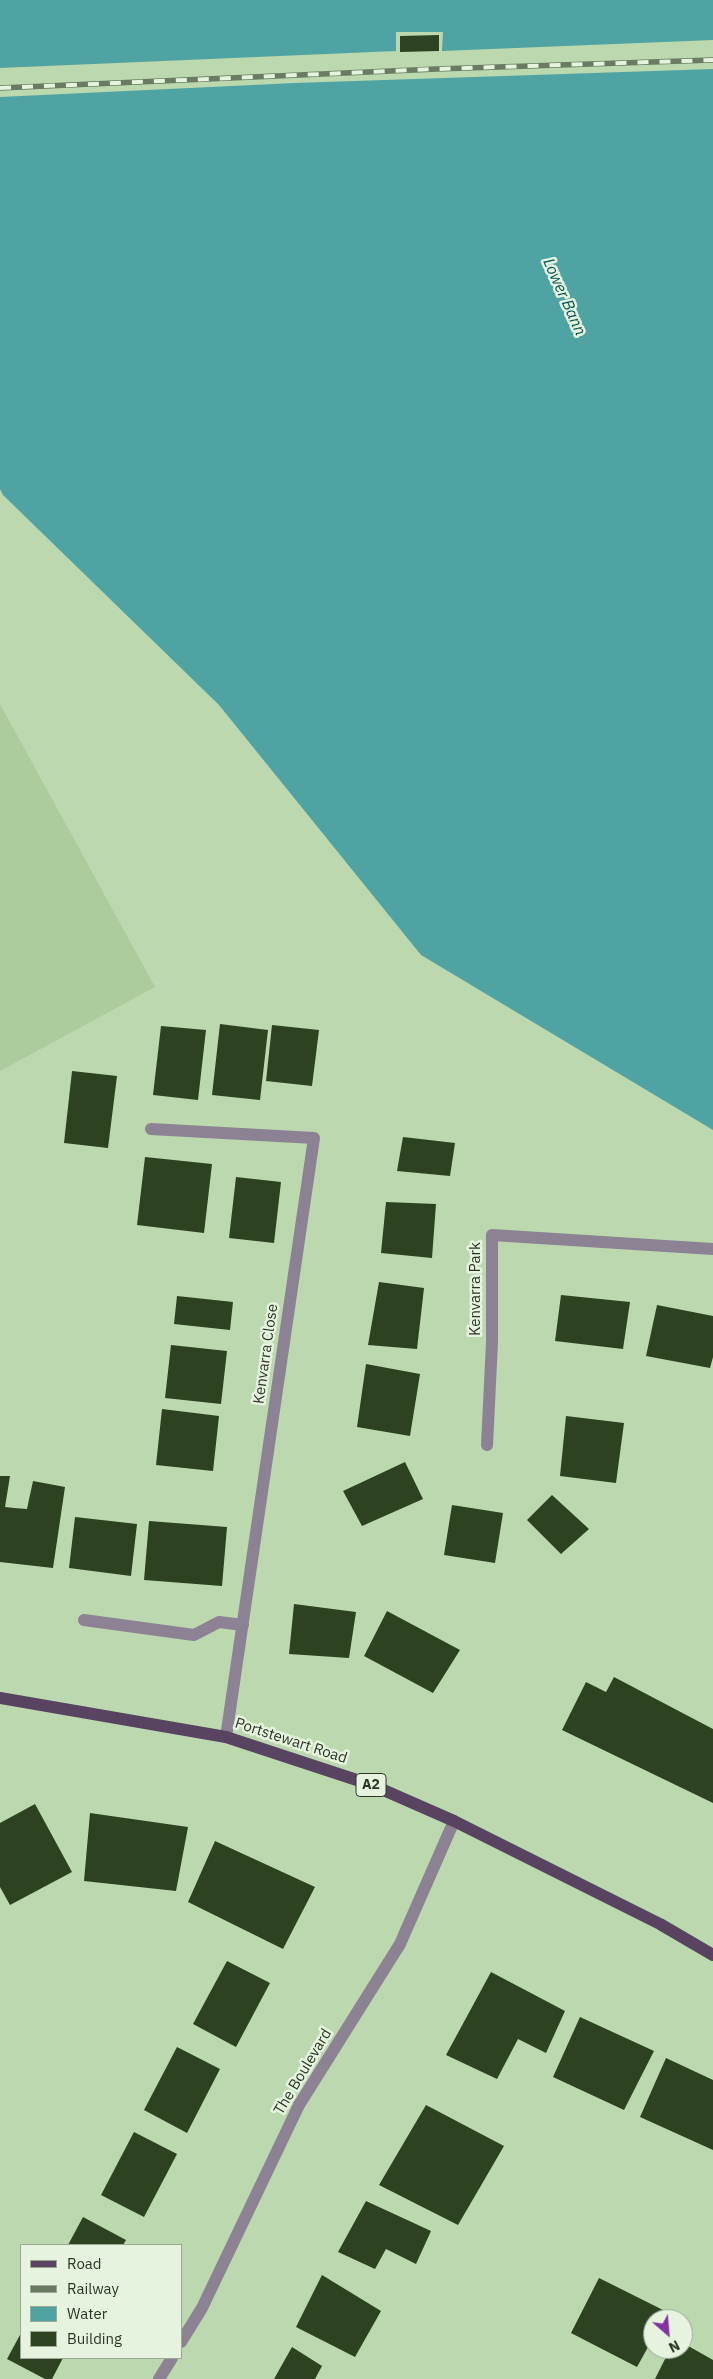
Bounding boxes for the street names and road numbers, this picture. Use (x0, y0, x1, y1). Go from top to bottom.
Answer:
street label: Kenvarra Park (467, 1242, 485, 1336)
street label: Kenvarra Close (250, 1303, 282, 1405)
street label: Portstewart Road (233, 1714, 349, 1768)
road number: A2 (356, 1774, 386, 1796)
street label: The Boulevard (270, 2026, 336, 2118)

